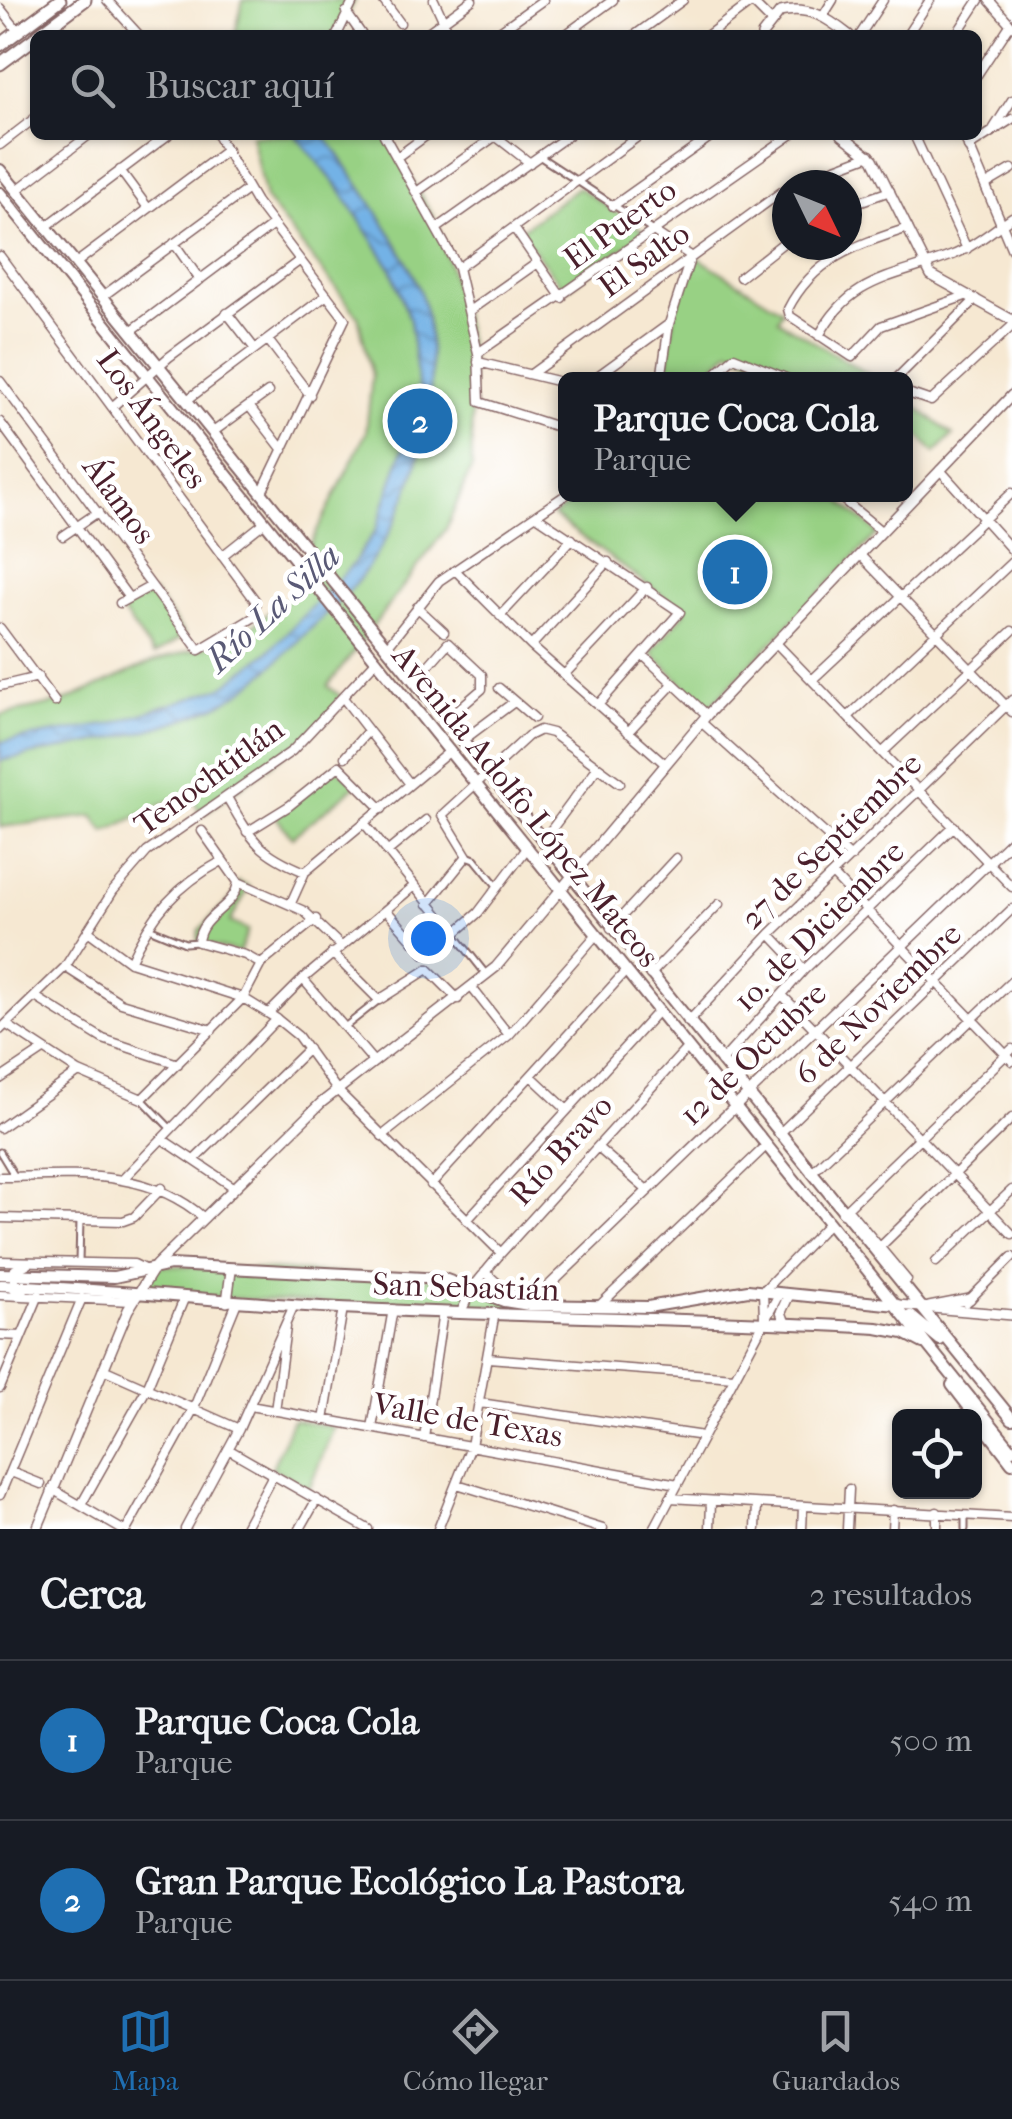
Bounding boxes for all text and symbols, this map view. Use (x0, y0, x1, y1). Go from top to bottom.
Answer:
search box (30, 30, 982, 140)
icon: search (65, 58, 120, 113)
text: Buscar aquí (145, 63, 334, 108)
north arrow (772, 170, 862, 260)
street label: El Puerto (557, 171, 683, 277)
street label: El Salto (592, 215, 696, 305)
street label: Los Ángeles (89, 342, 215, 496)
popup (558, 372, 913, 502)
pin: 2 (388, 384, 452, 458)
text: Parque Coca Cola (593, 396, 878, 441)
text: Parque (593, 441, 691, 478)
street label: Álamos (74, 447, 163, 551)
pin: 1 (702, 534, 768, 610)
water label: Río La Silla (196, 536, 349, 682)
street label: Avenida Adolfo López Mateos (383, 636, 667, 974)
street label: Tenochtitlán (127, 710, 291, 844)
street label: 27 de Septiembre (733, 745, 929, 937)
street label: 1o. de Diciembre (726, 833, 912, 1019)
your location (403, 913, 454, 964)
street label: 6 de Noviembre (787, 915, 969, 1093)
street label: 12 de Octubre (672, 975, 834, 1133)
street label: Río Bravo (502, 1087, 620, 1213)
street label: San Sebastián (372, 1265, 560, 1309)
street label: Valle de Texas (369, 1385, 566, 1455)
map controls (892, 1409, 982, 1499)
button: locate (892, 1409, 982, 1499)
text: Cerca (40, 1570, 145, 1619)
text: 2 resultados (809, 1576, 972, 1613)
text: Parque Coca Cola (135, 1699, 419, 1744)
text: 1 (67, 1722, 78, 1759)
text: 500 m (890, 1722, 972, 1759)
text: Parque (135, 1744, 233, 1781)
text: Gran Parque Ecológico La Pastora (135, 1859, 683, 1904)
text: 2 (64, 1882, 81, 1919)
text: 540 m (888, 1882, 972, 1919)
text: Parque (135, 1904, 233, 1941)
tab: Mapa (112, 2004, 179, 2097)
tab: Cómo llegar (403, 2004, 548, 2097)
tab: Guardados (772, 2004, 900, 2097)

